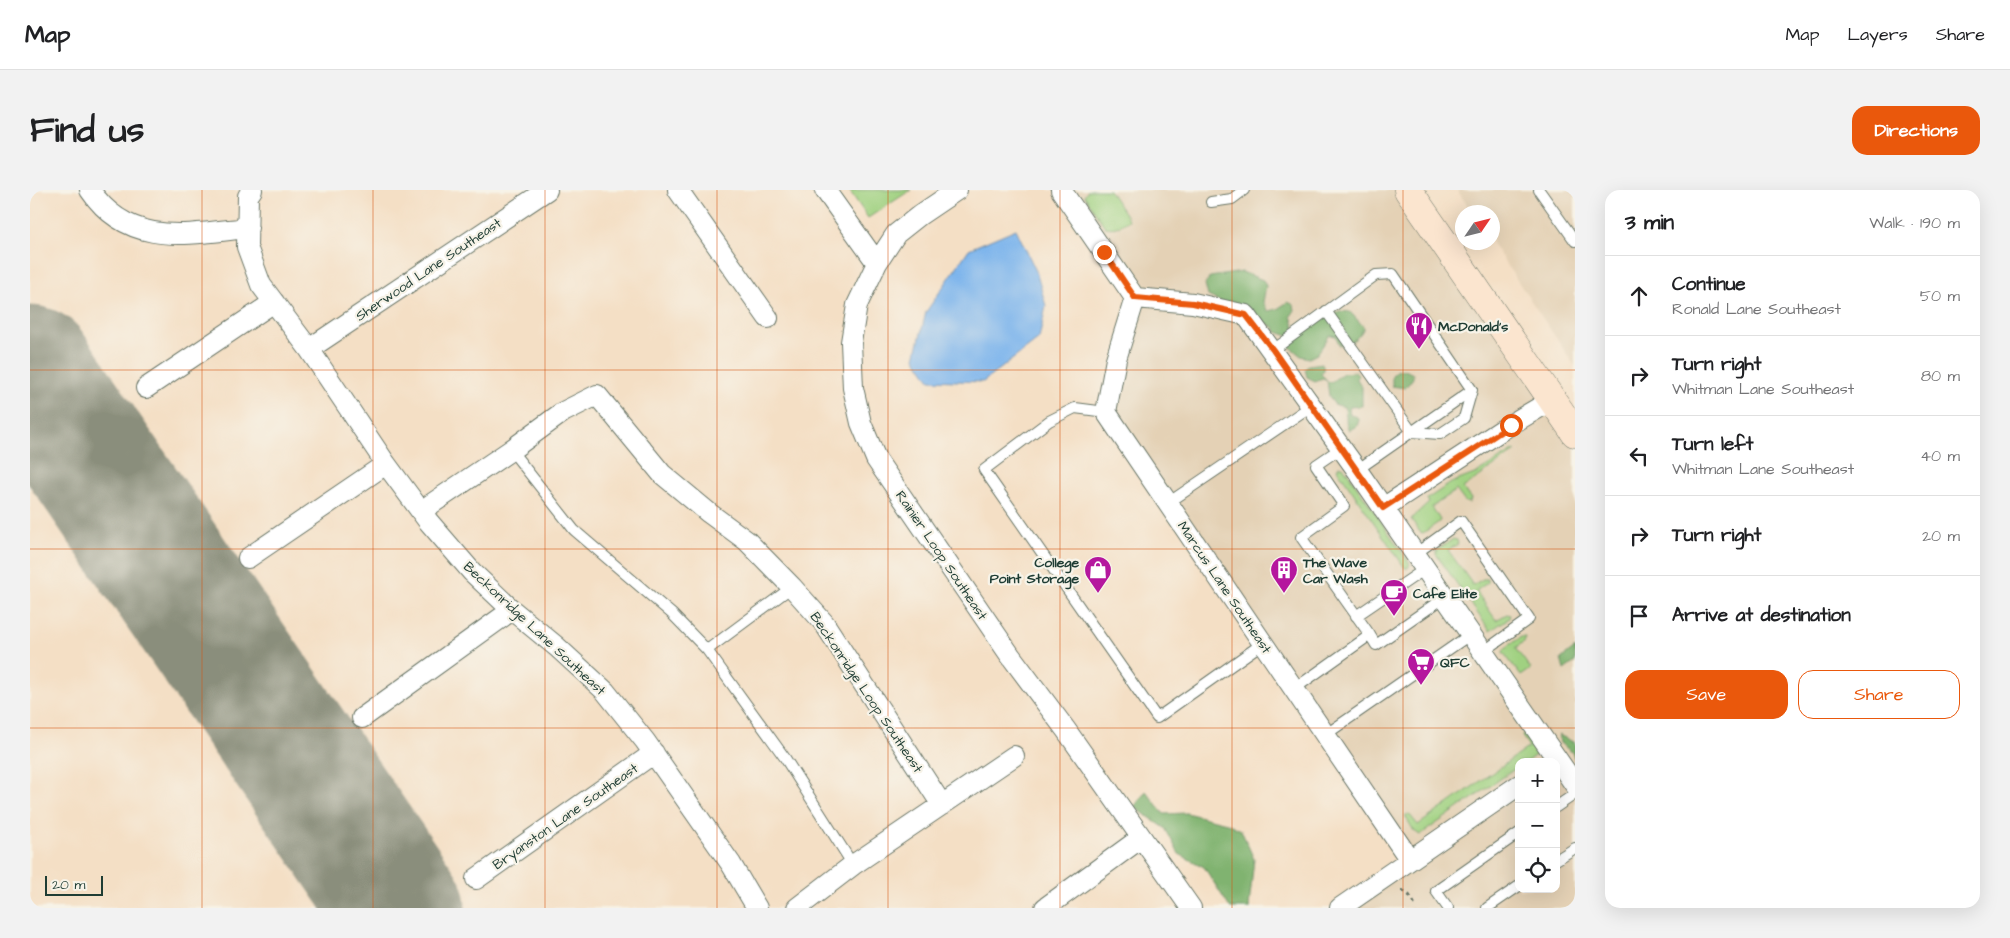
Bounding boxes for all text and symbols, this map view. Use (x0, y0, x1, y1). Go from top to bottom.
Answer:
text: Map (25, 18, 70, 52)
text: Map (1785, 22, 1819, 47)
text: Layers (1847, 22, 1908, 47)
text: Share (1936, 22, 1985, 47)
text: Find us (30, 106, 144, 155)
button: Directions (1852, 106, 1980, 155)
north arrow (1455, 205, 1500, 250)
text: 3 min (1625, 208, 1674, 237)
text: Walk · 190 m (1869, 212, 1960, 234)
street label: Sherwood Lane Southeast (352, 213, 506, 326)
route end (1093, 241, 1116, 264)
text: Continue (1672, 271, 1746, 298)
icon: ahead (1625, 282, 1653, 310)
text: 50 m (1920, 285, 1960, 307)
text: Ronald Lane Southeast (1672, 298, 1841, 320)
restaurant icon: McDonald's (1404, 311, 1434, 350)
place label: McDonald's (1438, 317, 1508, 337)
text: Turn right (1672, 351, 1761, 378)
icon: right (1625, 362, 1653, 390)
text: 80 m (1921, 365, 1960, 387)
text: Whitman Lane Southeast (1672, 378, 1854, 400)
route start (1500, 414, 1523, 437)
text: Turn left (1672, 431, 1753, 458)
icon: left (1625, 442, 1653, 470)
text: 40 m (1920, 445, 1960, 467)
text: Whitman Lane Southeast (1672, 458, 1854, 480)
street label: Rainier Loop Southeast (890, 487, 992, 624)
street label: Marcus Lane Southeast (1172, 517, 1276, 658)
icon: right (1625, 522, 1653, 550)
text: Turn right (1672, 522, 1761, 549)
text: 20 m (1922, 525, 1960, 547)
place label: College Point Storage (990, 553, 1079, 590)
place label: The Wave Car Wash (1302, 553, 1369, 589)
shop icon: College Point Storage (1083, 555, 1113, 594)
building icon: The Wave Car Wash (1269, 555, 1299, 594)
street label: Beckonridge Lane Southeast (459, 557, 610, 700)
cafe icon: Cafe Elite (1379, 578, 1409, 617)
place label: Cafe Elite (1413, 584, 1478, 604)
icon: arrive (1625, 602, 1653, 630)
text: Arrive at destination (1672, 602, 1851, 629)
street label: Beckonridge Loop Southeast (805, 608, 928, 777)
supermarket icon: QFC (1406, 647, 1436, 686)
place label: QFC (1440, 653, 1470, 673)
button: Save (1625, 670, 1788, 719)
button: Share (1798, 670, 1960, 719)
map controls (1515, 758, 1560, 893)
button: + (1515, 758, 1560, 803)
street label: Bryanston Lane Southeast (489, 759, 643, 875)
button: − (1515, 803, 1560, 848)
button: locate (1515, 848, 1560, 893)
scale bar (45, 873, 102, 896)
text: 20 m (52, 875, 85, 895)

